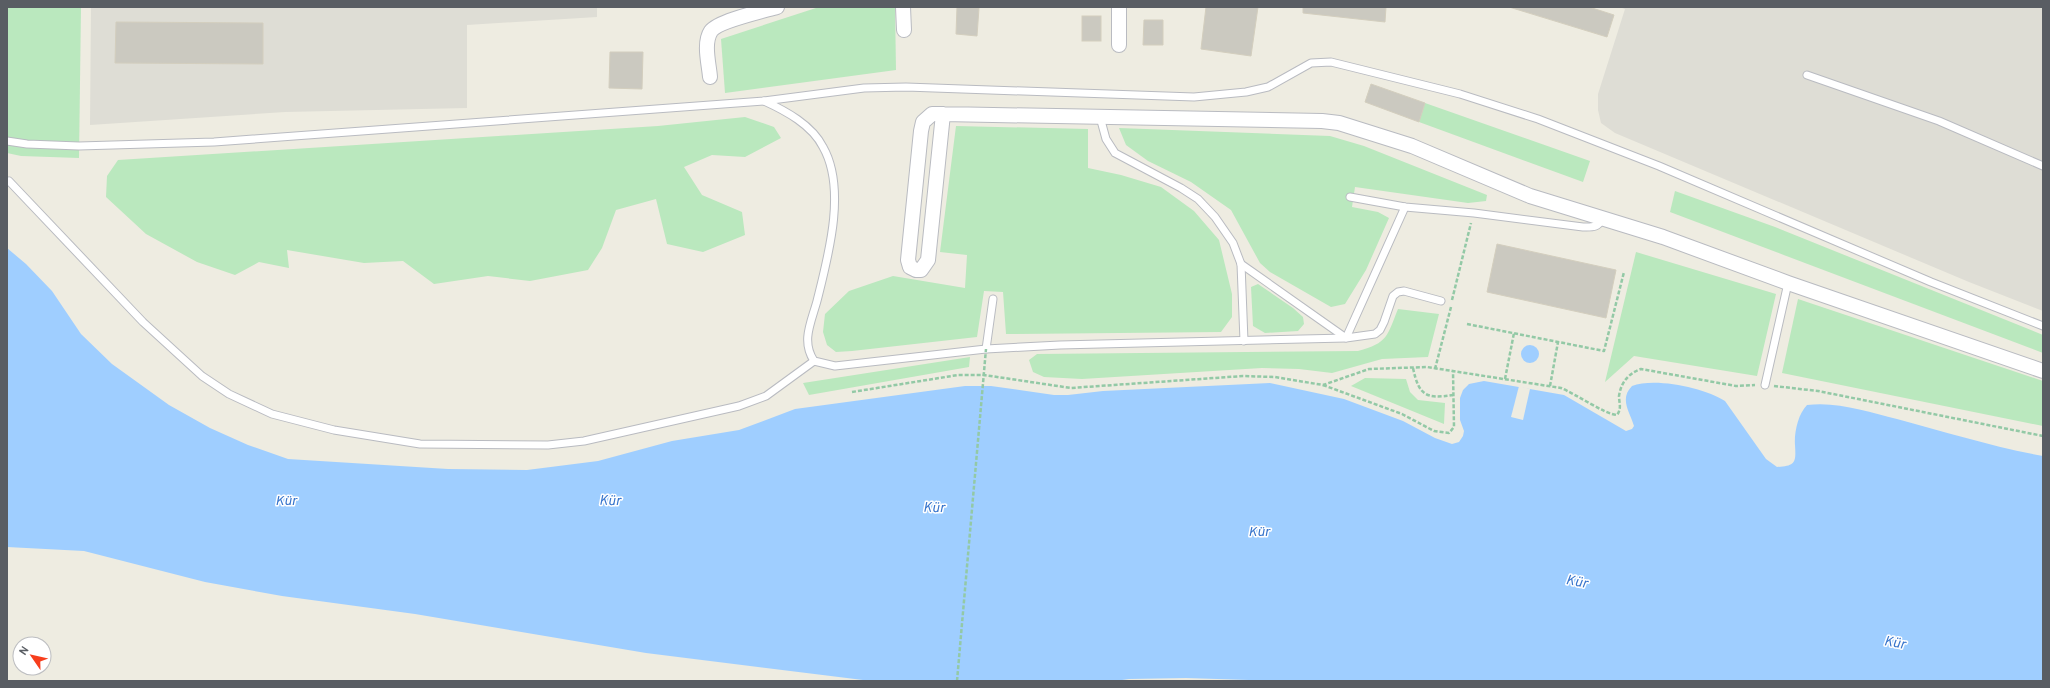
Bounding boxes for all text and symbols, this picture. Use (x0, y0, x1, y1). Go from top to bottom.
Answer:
water label: Kür (275, 493, 299, 510)
water label: Kür (599, 493, 623, 510)
water label: Kür (923, 500, 947, 517)
water label: Kür (1248, 524, 1272, 541)
water label: Kür (1564, 572, 1591, 593)
water label: Kür (1883, 633, 1909, 654)
north arrow (12, 636, 52, 676)
text: N (17, 644, 33, 658)

